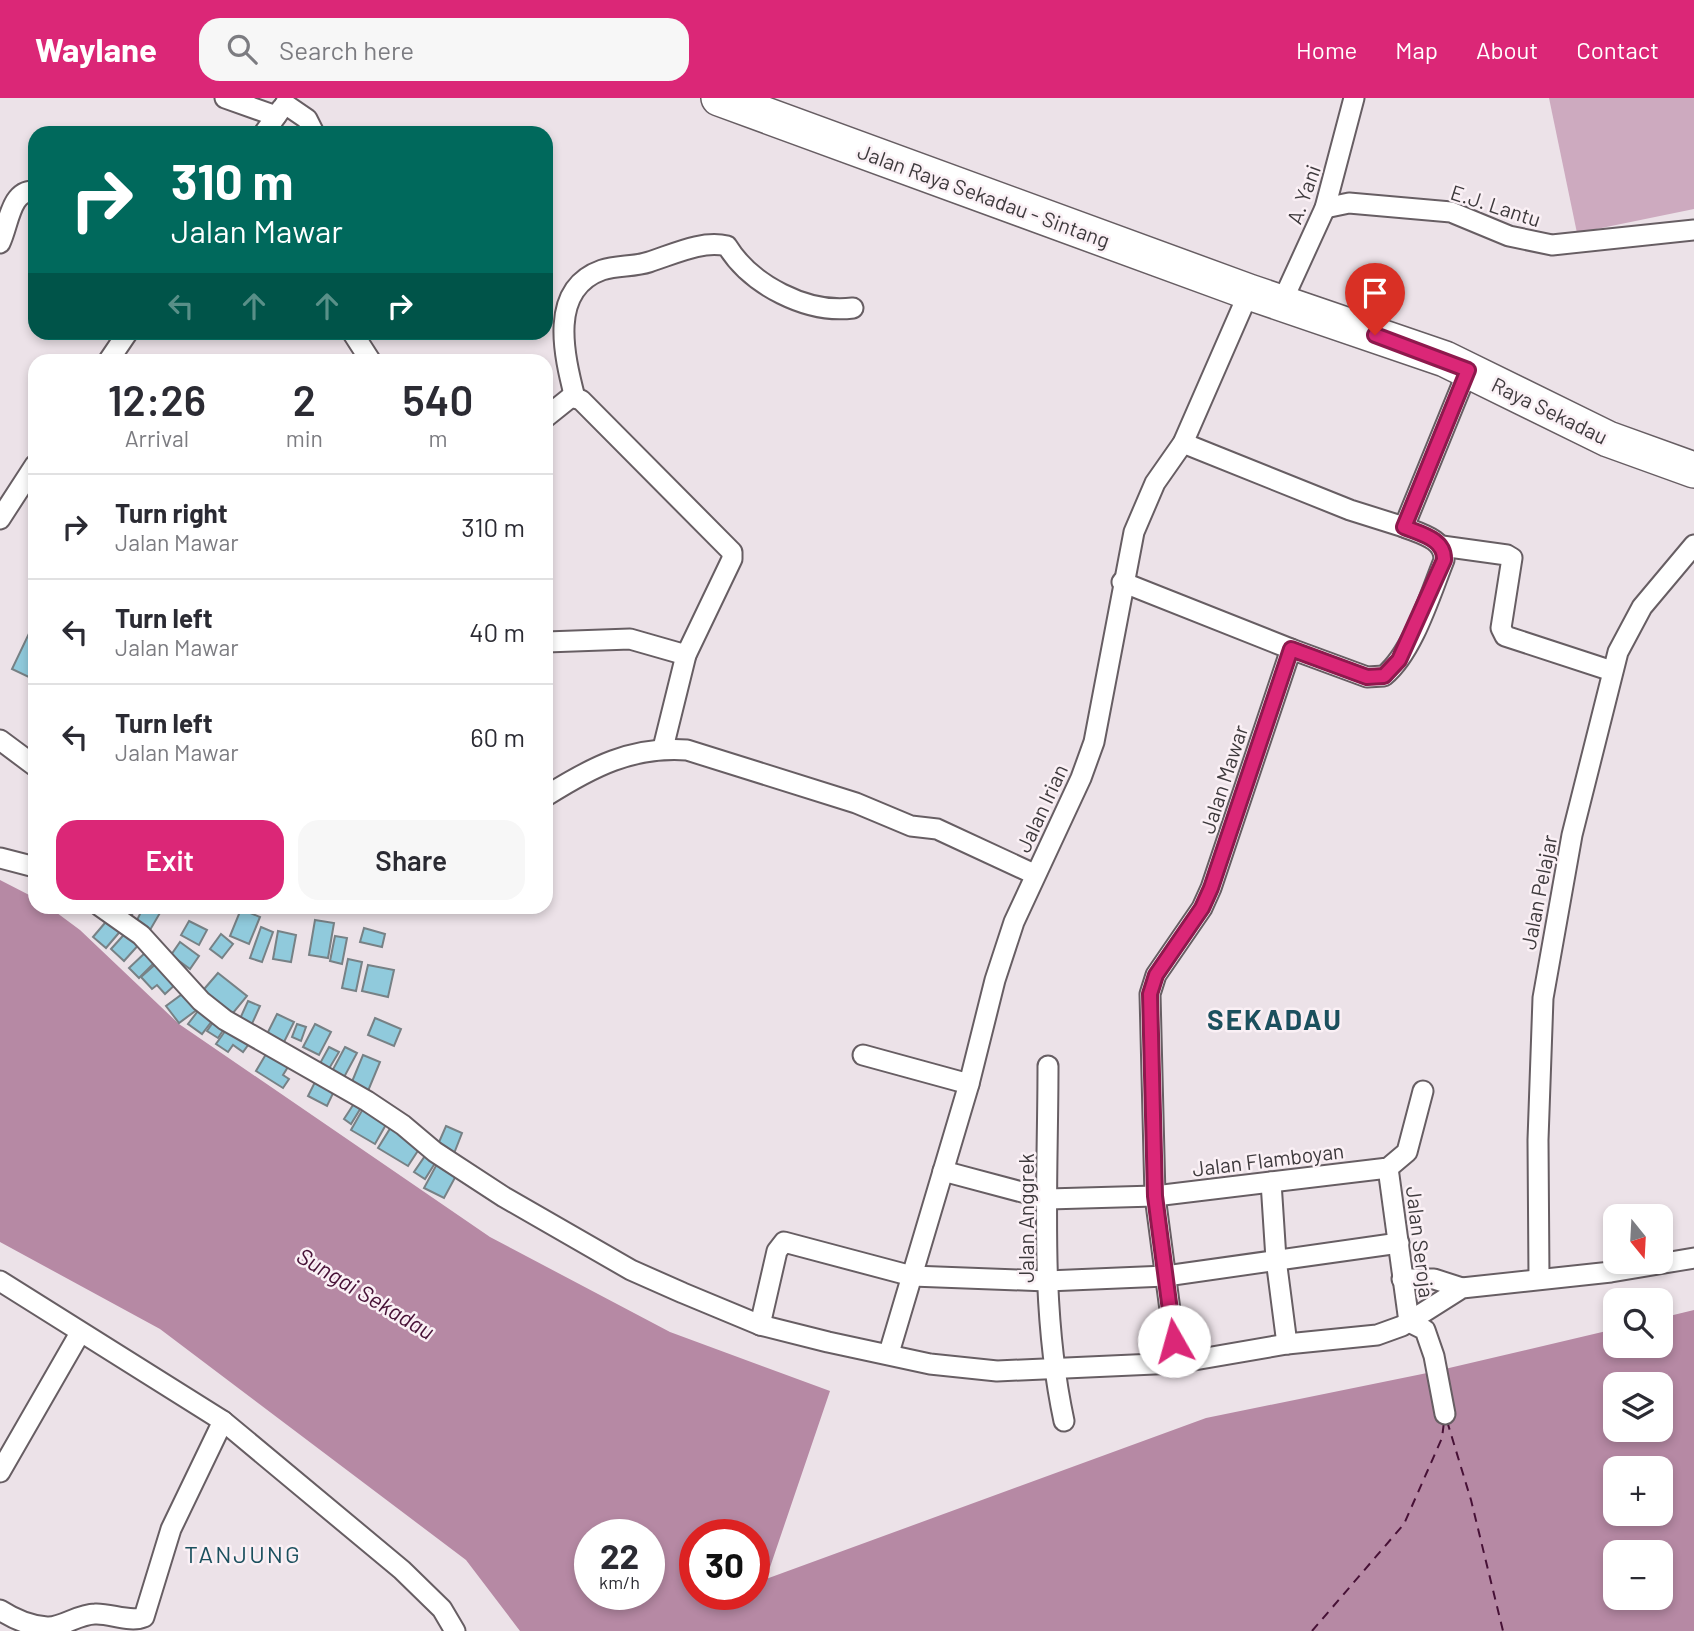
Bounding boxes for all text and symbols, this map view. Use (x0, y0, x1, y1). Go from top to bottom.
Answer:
search box (199, 18, 689, 81)
text: Waylane (35, 29, 157, 69)
icon: search (223, 30, 261, 68)
text: Search here (279, 34, 414, 65)
text: Home (1296, 35, 1357, 64)
text: Map (1395, 35, 1438, 64)
text: About (1476, 35, 1538, 64)
text: Contact (1576, 35, 1659, 64)
street label: Jalan Raya Sekadau - Sintang (855, 138, 1113, 252)
text: 310 m (171, 151, 293, 210)
icon: right (56, 154, 147, 245)
street label: A. Yani (1281, 161, 1325, 227)
street label: E.J. Lantu (1448, 179, 1544, 231)
text: Jalan Mawar (171, 211, 343, 249)
pin (1345, 263, 1405, 335)
icon: arrive (1356, 274, 1394, 312)
icon: left (162, 287, 200, 325)
icon: ahead (235, 287, 273, 325)
icon: ahead (308, 287, 346, 325)
icon: right (381, 287, 419, 325)
street label: Raya Sekadau (1488, 371, 1612, 449)
text: 12:26 (108, 374, 206, 424)
text: 2 (293, 374, 316, 424)
text: 540 (403, 374, 473, 424)
text: Arrival (125, 424, 189, 452)
text: min (286, 424, 323, 452)
text: m (428, 424, 447, 452)
text: Turn right (115, 497, 228, 528)
icon: right (56, 508, 94, 546)
text: 310 m (461, 511, 525, 542)
text: Jalan Mawar (115, 528, 239, 556)
text: Turn left (115, 602, 213, 633)
icon: left (56, 613, 94, 651)
text: 40 m (469, 616, 525, 647)
text: Jalan Mawar (115, 633, 239, 661)
text: Turn left (115, 707, 213, 738)
icon: left (56, 718, 94, 756)
text: 60 m (470, 721, 525, 752)
street label: Jalan Mawar (1194, 721, 1252, 837)
text: Jalan Mawar (115, 738, 239, 766)
street label: Jalan Irian (1010, 760, 1072, 856)
button: Exit (56, 820, 284, 900)
button: Share (298, 820, 525, 900)
street label: Jalan Pelajar (1515, 832, 1561, 951)
district label: SEKADAU (1207, 1002, 1343, 1036)
street label: Jalan Flamboyan (1191, 1137, 1345, 1181)
street label: Jalan Anggrek (1013, 1153, 1038, 1283)
street label: Jalan Seroja (1402, 1185, 1440, 1299)
north arrow (1603, 1204, 1673, 1274)
map controls (1603, 1204, 1673, 1610)
water label: Sungai Sekadau (292, 1241, 440, 1345)
button: search (1603, 1288, 1673, 1358)
position arrow (1137, 1304, 1211, 1378)
button: layers (1603, 1372, 1673, 1442)
button: + (1603, 1456, 1673, 1526)
speed limit sign: 30 (679, 1519, 770, 1610)
text: 22 (600, 1534, 639, 1576)
district label: TANJUNG (184, 1539, 302, 1568)
button: − (1603, 1540, 1673, 1610)
text: km/h (599, 1571, 640, 1593)

